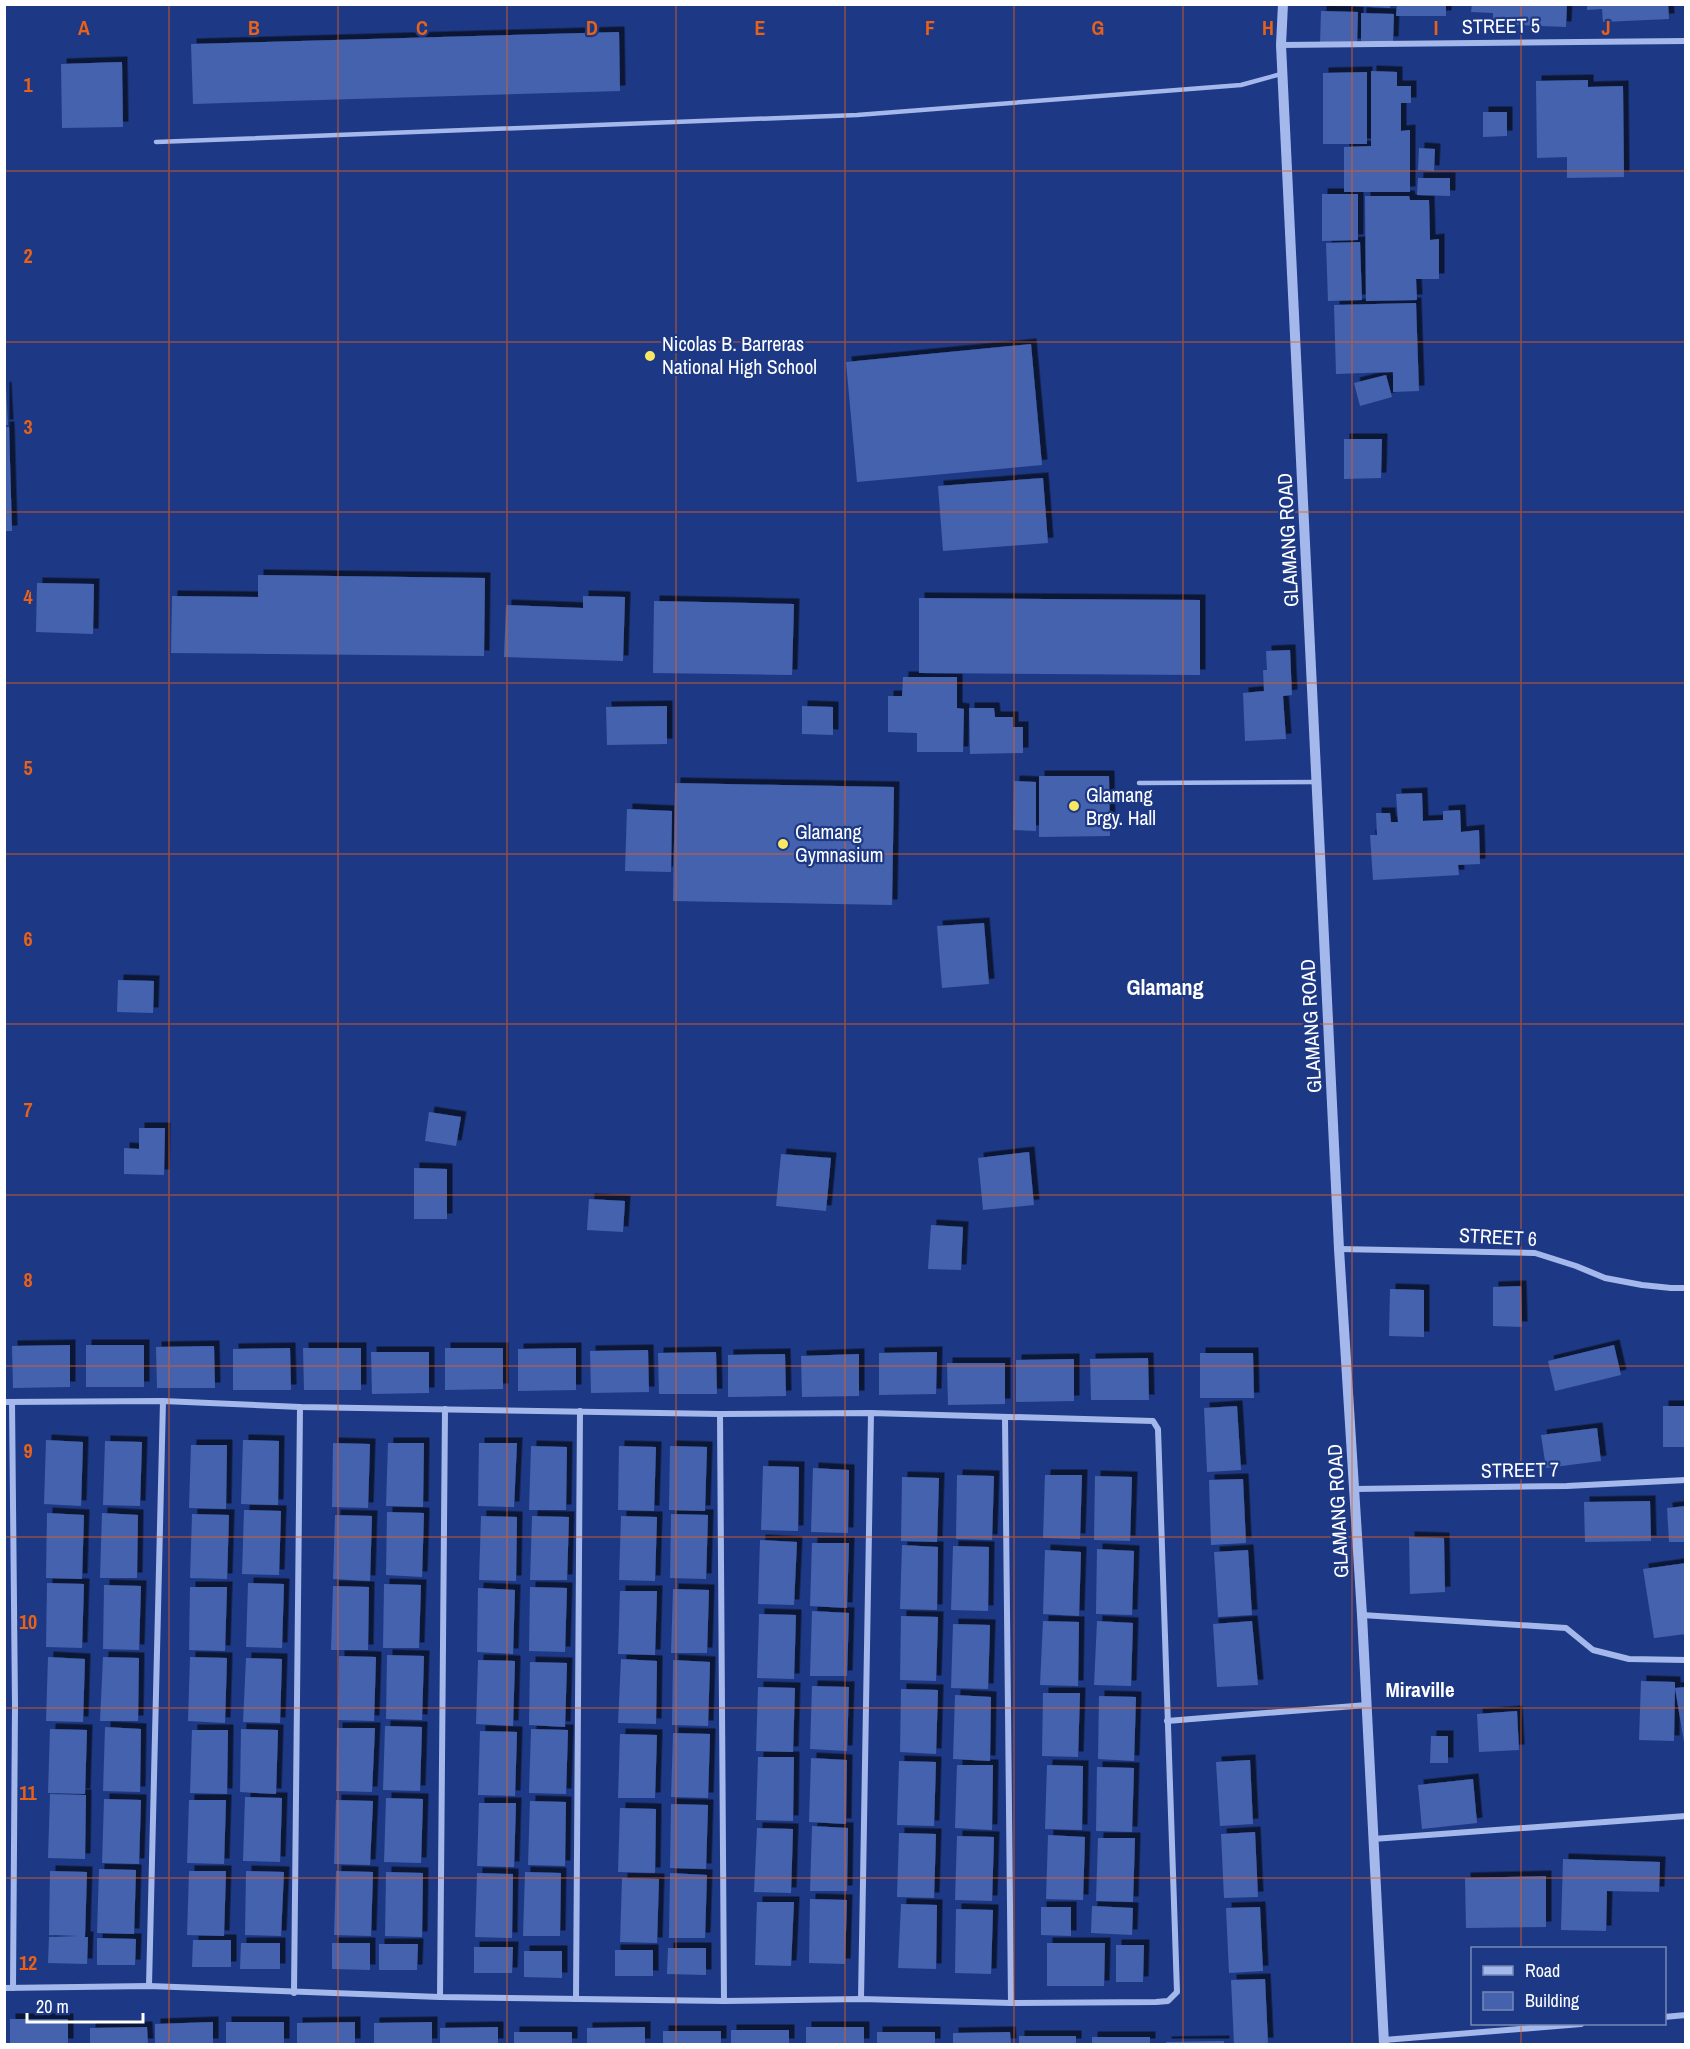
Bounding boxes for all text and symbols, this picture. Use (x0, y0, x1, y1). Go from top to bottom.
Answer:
street label: STREET 5 (1462, 11, 1540, 40)
text: A (78, 14, 90, 41)
text: B (248, 14, 260, 41)
text: C (416, 14, 428, 41)
text: D (586, 14, 598, 41)
text: E (755, 14, 766, 41)
text: F (925, 14, 935, 41)
text: G (1092, 14, 1104, 41)
text: H (1262, 14, 1274, 41)
text: I (1434, 14, 1438, 41)
text: J (1601, 14, 1611, 41)
text: 1 (23, 71, 33, 98)
text: 2 (23, 242, 33, 269)
place label: Nicolas B. Barreras National High School (662, 330, 817, 380)
marker: Nicolas B. Barreras National High School (643, 349, 657, 363)
text: 3 (23, 413, 33, 440)
street label: GLAMANG ROAD (1271, 472, 1304, 608)
text: 4 (23, 583, 33, 610)
text: 5 (23, 754, 33, 781)
place label: Glamang Brgy. Hall (1086, 781, 1156, 831)
marker: Glamang Brgy. Hall (1067, 799, 1081, 813)
place label: Glamang Gymnasium (795, 818, 883, 868)
marker: Glamang Gymnasium (776, 837, 790, 851)
text: 6 (23, 925, 33, 952)
street label: GLAMANG ROAD (1294, 958, 1327, 1094)
district label: Glamang (1126, 972, 1204, 1002)
text: 7 (23, 1096, 33, 1123)
street label: STREET 6 (1458, 1221, 1538, 1252)
text: 8 (23, 1266, 33, 1293)
text: 9 (23, 1437, 33, 1464)
street label: GLAMANG ROAD (1321, 1443, 1354, 1579)
street label: STREET 7 (1481, 1455, 1559, 1484)
text: 10 (19, 1608, 37, 1635)
district label: Miraville (1386, 1675, 1454, 1704)
text: 11 (19, 1779, 38, 1806)
legend (1471, 1947, 1666, 2025)
text: 12 (19, 1949, 37, 1976)
text: Road (1525, 1958, 1560, 1983)
scale bar (27, 1986, 142, 2024)
text: Building (1525, 1988, 1580, 2013)
text: 20 m (36, 1994, 69, 2019)

